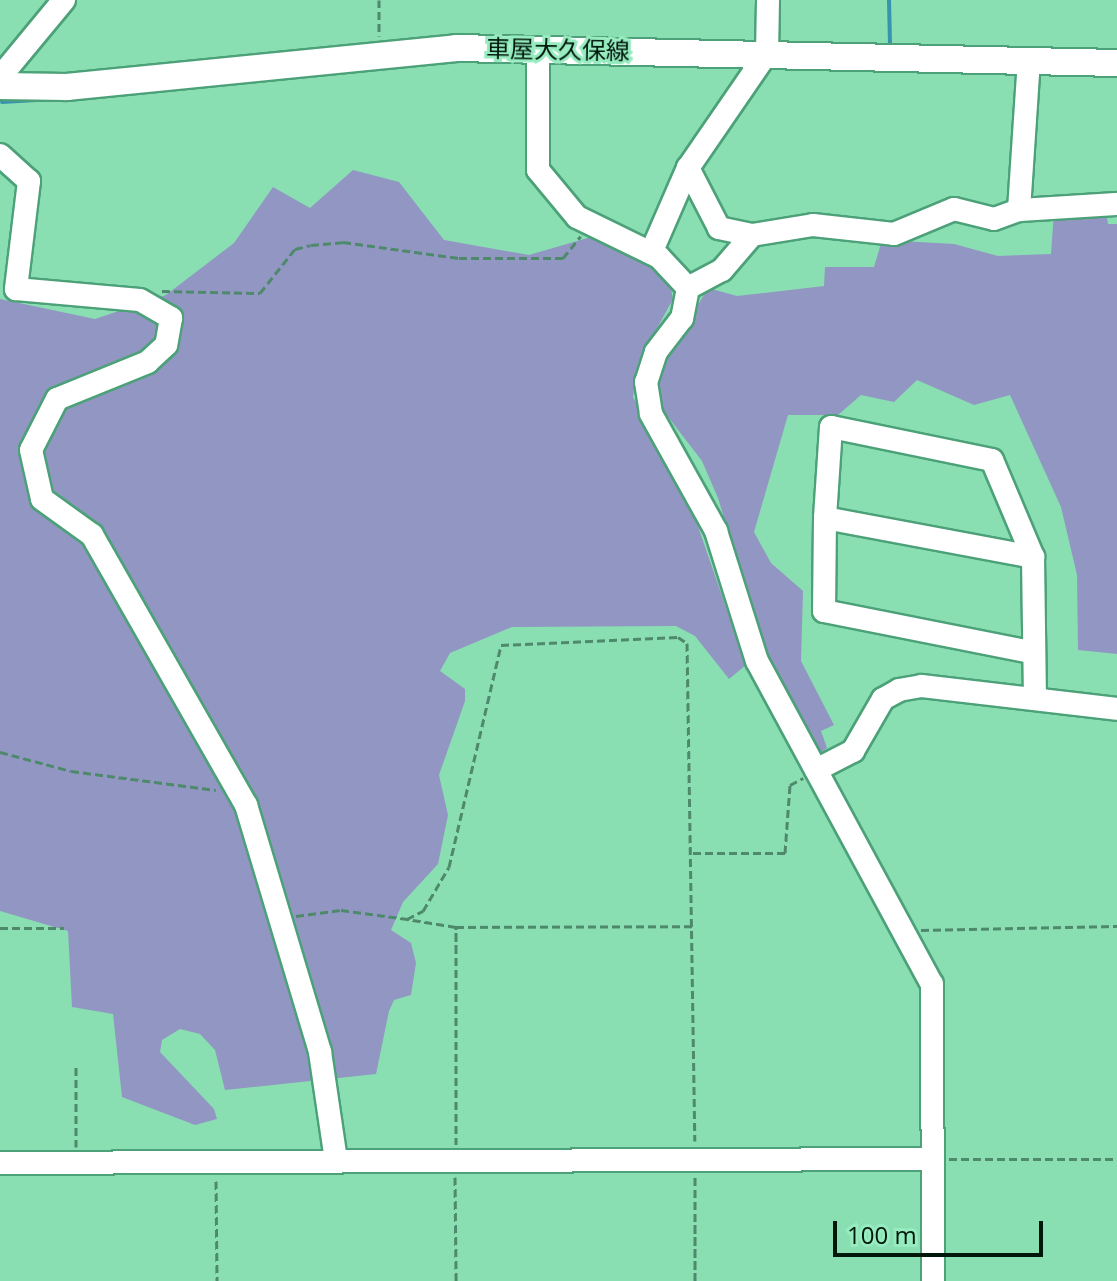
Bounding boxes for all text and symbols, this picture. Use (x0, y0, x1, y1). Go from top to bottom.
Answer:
street label: 車屋大久保線 (486, 33, 630, 65)
scale bar (837, 1205, 1047, 1255)
text: 100 m (847, 1218, 917, 1251)

